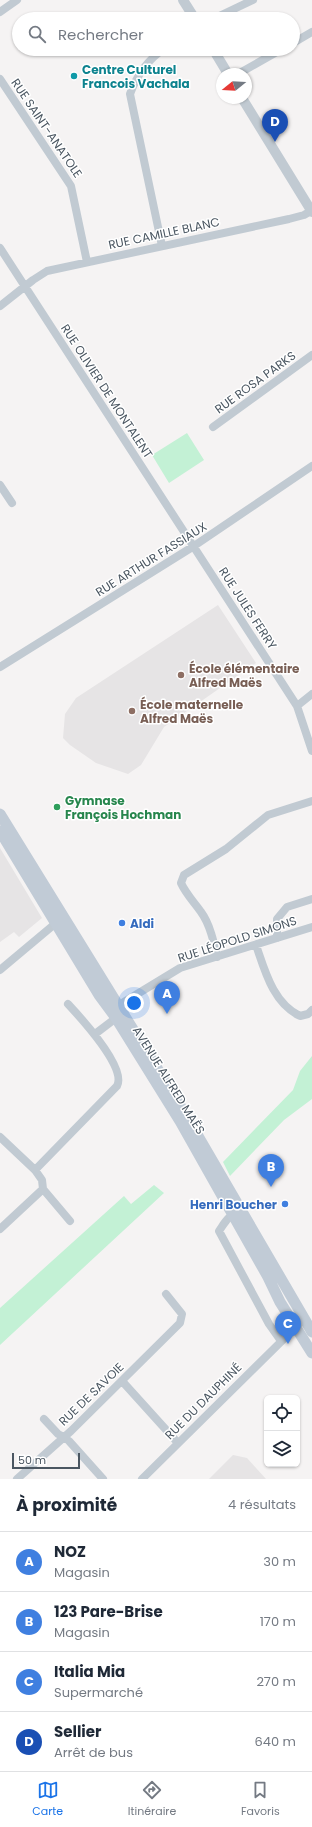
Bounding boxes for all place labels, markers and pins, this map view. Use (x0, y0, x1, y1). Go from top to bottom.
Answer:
place label: Centre Culturel Francois Vachala (82, 61, 190, 92)
marker: Centre Culturel Francois Vachala (69, 71, 79, 81)
pin: D (262, 109, 288, 142)
place label: École élémentaire Alfred Maës (189, 660, 300, 691)
marker: École élémentaire Alfred Maës (176, 670, 186, 680)
place label: École maternelle Alfred Maës (140, 696, 244, 727)
marker: École maternelle Alfred Maës (127, 706, 137, 716)
place label: Gymnase François Hochman (65, 792, 181, 823)
marker: Gymnase François Hochman (52, 802, 62, 812)
place label: Aldi (130, 915, 154, 932)
marker: Aldi (117, 918, 127, 928)
pin: A (154, 981, 180, 1014)
pin: B (258, 1154, 284, 1187)
place label: Henri Boucher (190, 1196, 277, 1213)
marker: Henri Boucher (280, 1199, 290, 1209)
pin: C (275, 1311, 301, 1344)

